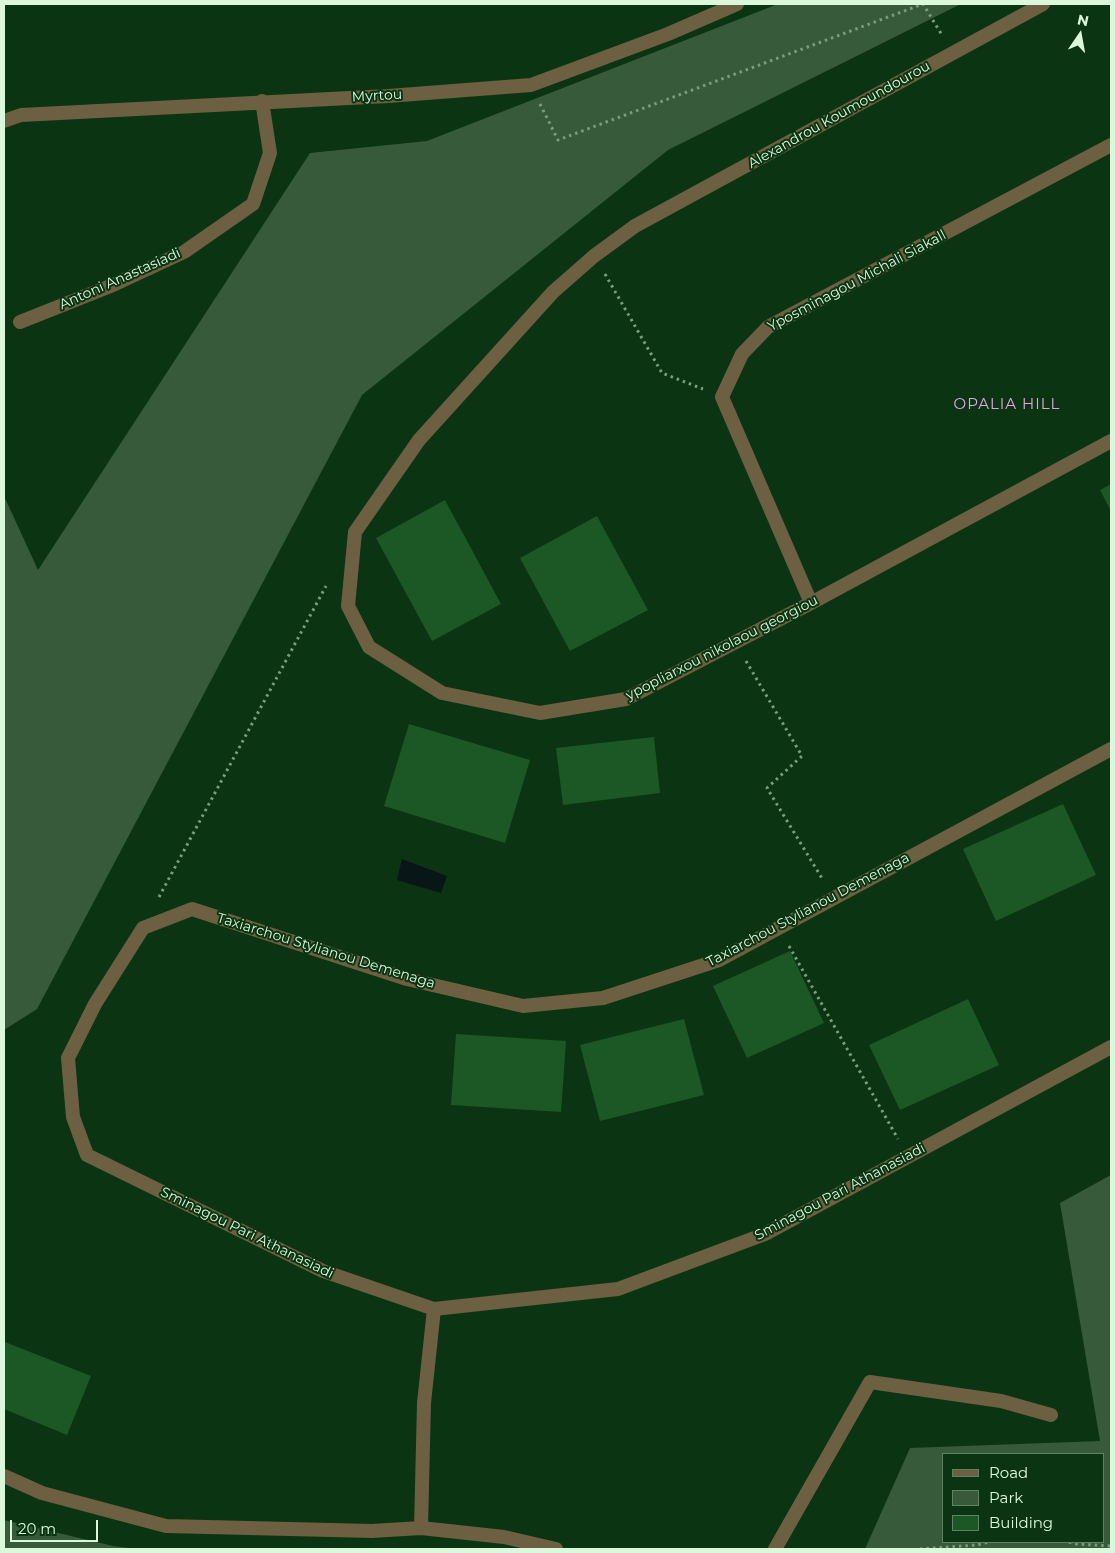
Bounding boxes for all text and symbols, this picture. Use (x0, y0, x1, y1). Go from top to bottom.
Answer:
north arrow (1055, 10, 1105, 60)
text: N (1076, 10, 1091, 30)
street label: Alexandrou Koumoundourou (745, 58, 933, 172)
street label: Myrtou (351, 86, 403, 106)
street label: Yposminagou Michali Siakall (765, 227, 949, 335)
street label: Antoni Anastasiadi (57, 245, 183, 313)
district label: OPALIA HILL (952, 396, 1062, 414)
street label: ypopliarxou nikolaou georgiou (623, 592, 821, 704)
street label: Taxiarchou Stylianou Demenaga (704, 849, 912, 971)
street label: Taxiarchou Stylianou Demenaga (215, 910, 437, 992)
street label: Sminagou Pari Athanasiadi (752, 1140, 928, 1244)
street label: Sminagou Pari Athanasiadi (158, 1184, 336, 1282)
legend (942, 1453, 1105, 1543)
text: Road (989, 1463, 1028, 1482)
text: Park (989, 1488, 1023, 1507)
scale bar (12, 1510, 100, 1542)
text: Building (989, 1513, 1053, 1532)
text: 20 m (18, 1519, 56, 1538)

